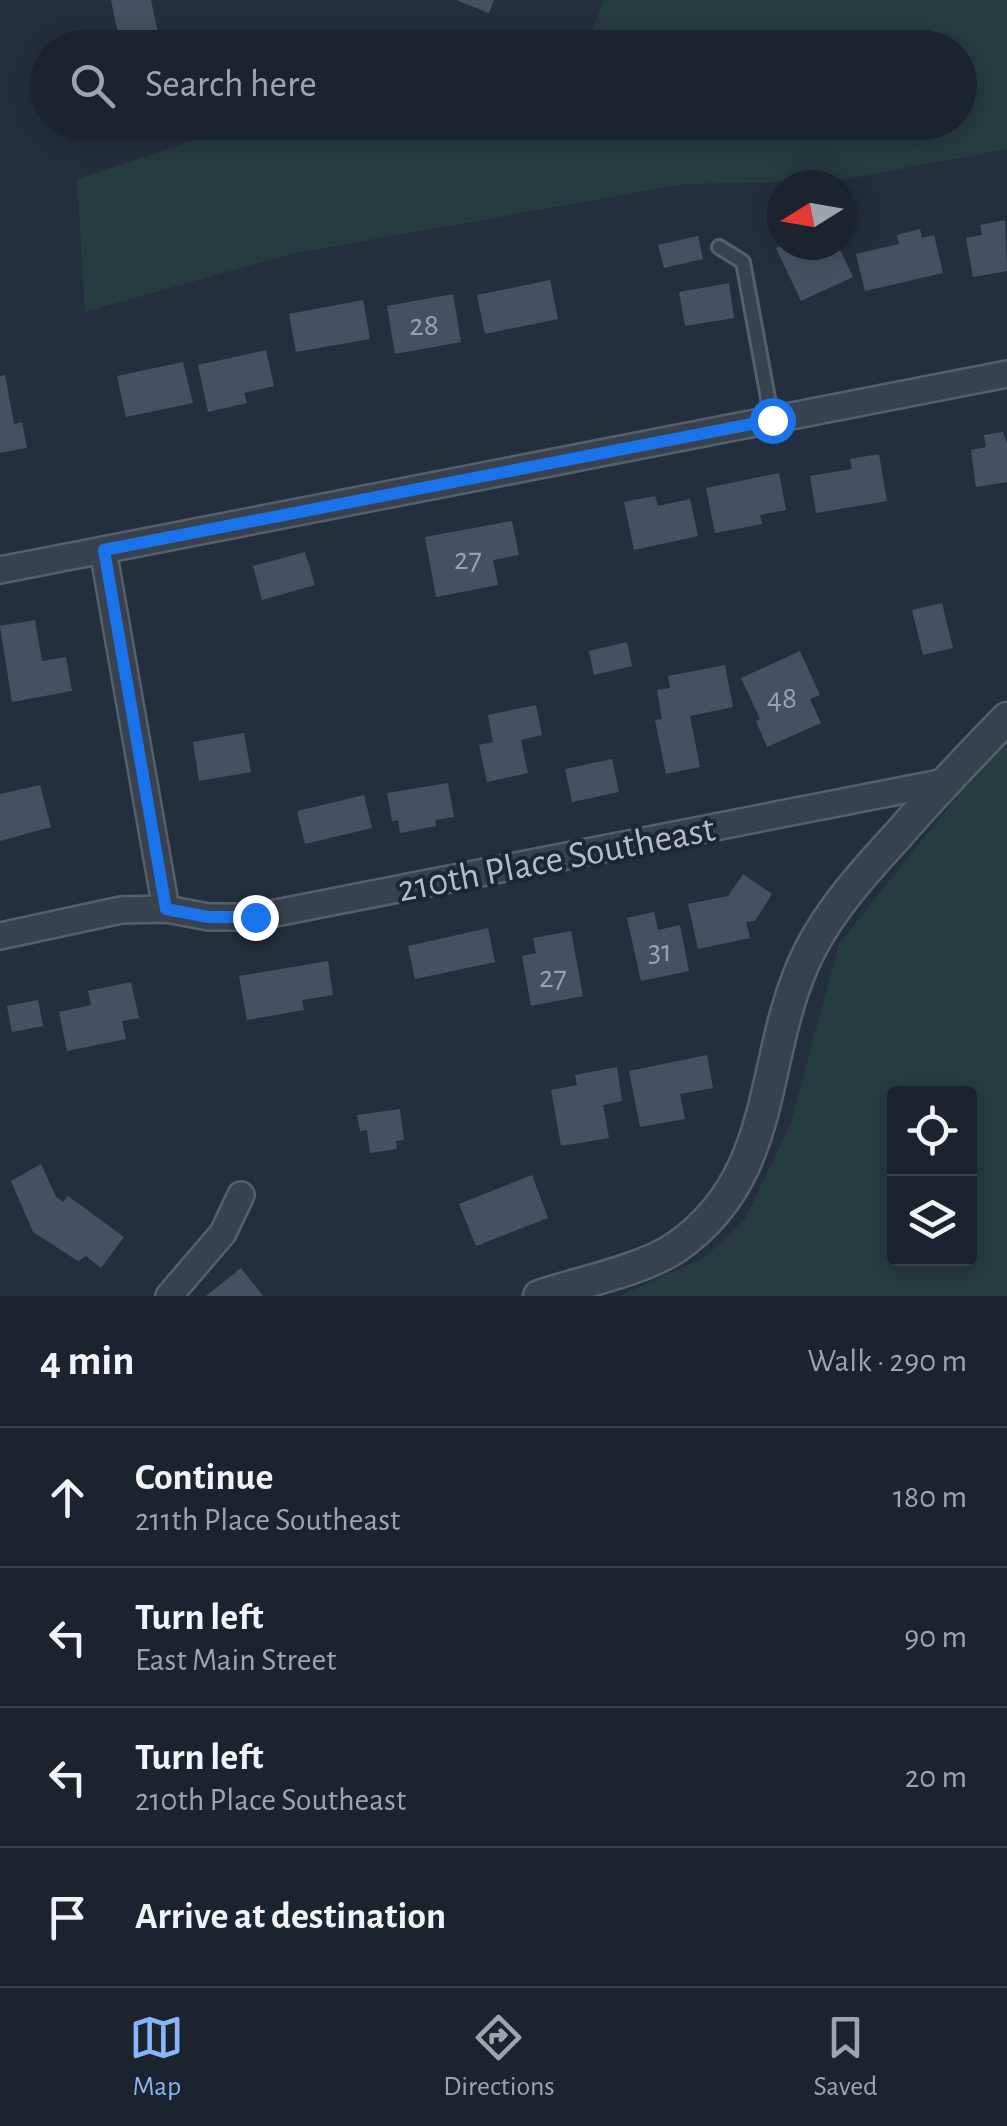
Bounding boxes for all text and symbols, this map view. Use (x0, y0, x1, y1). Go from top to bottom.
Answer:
search box (30, 30, 977, 140)
icon: search (65, 58, 120, 113)
text: Search here (145, 66, 317, 104)
north arrow (767, 170, 857, 260)
house number: 28 (409, 309, 439, 341)
route start (750, 398, 796, 444)
house number: 27 (454, 543, 482, 575)
house number: 48 (767, 682, 797, 714)
street label: 210th Place Southeast (395, 811, 718, 909)
route end (233, 895, 279, 941)
house number: 31 (648, 935, 672, 967)
house number: 27 (539, 961, 567, 993)
map controls (887, 1086, 977, 1266)
button: locate (887, 1086, 977, 1176)
button: layers (887, 1176, 977, 1266)
text: 4 min (40, 1340, 135, 1382)
text: Walk · 290 m (808, 1345, 967, 1377)
text: Continue (135, 1459, 273, 1497)
icon: ahead (40, 1470, 95, 1525)
text: 180 m (893, 1481, 967, 1513)
text: 211th Place Southeast (135, 1504, 400, 1536)
text: Turn left (135, 1599, 263, 1637)
icon: left (40, 1610, 95, 1665)
text: 90 m (904, 1621, 967, 1653)
text: East Main Street (135, 1644, 336, 1676)
text: Turn left (135, 1739, 263, 1777)
icon: left (40, 1750, 95, 1805)
text: 20 m (905, 1761, 967, 1793)
text: 210th Place Southeast (135, 1784, 406, 1816)
icon: arrive (40, 1890, 95, 1945)
text: Arrive at destination (135, 1898, 446, 1936)
tab: Map (129, 2010, 184, 2104)
tab: Directions (443, 2010, 555, 2104)
tab: Saved (814, 2010, 878, 2104)

